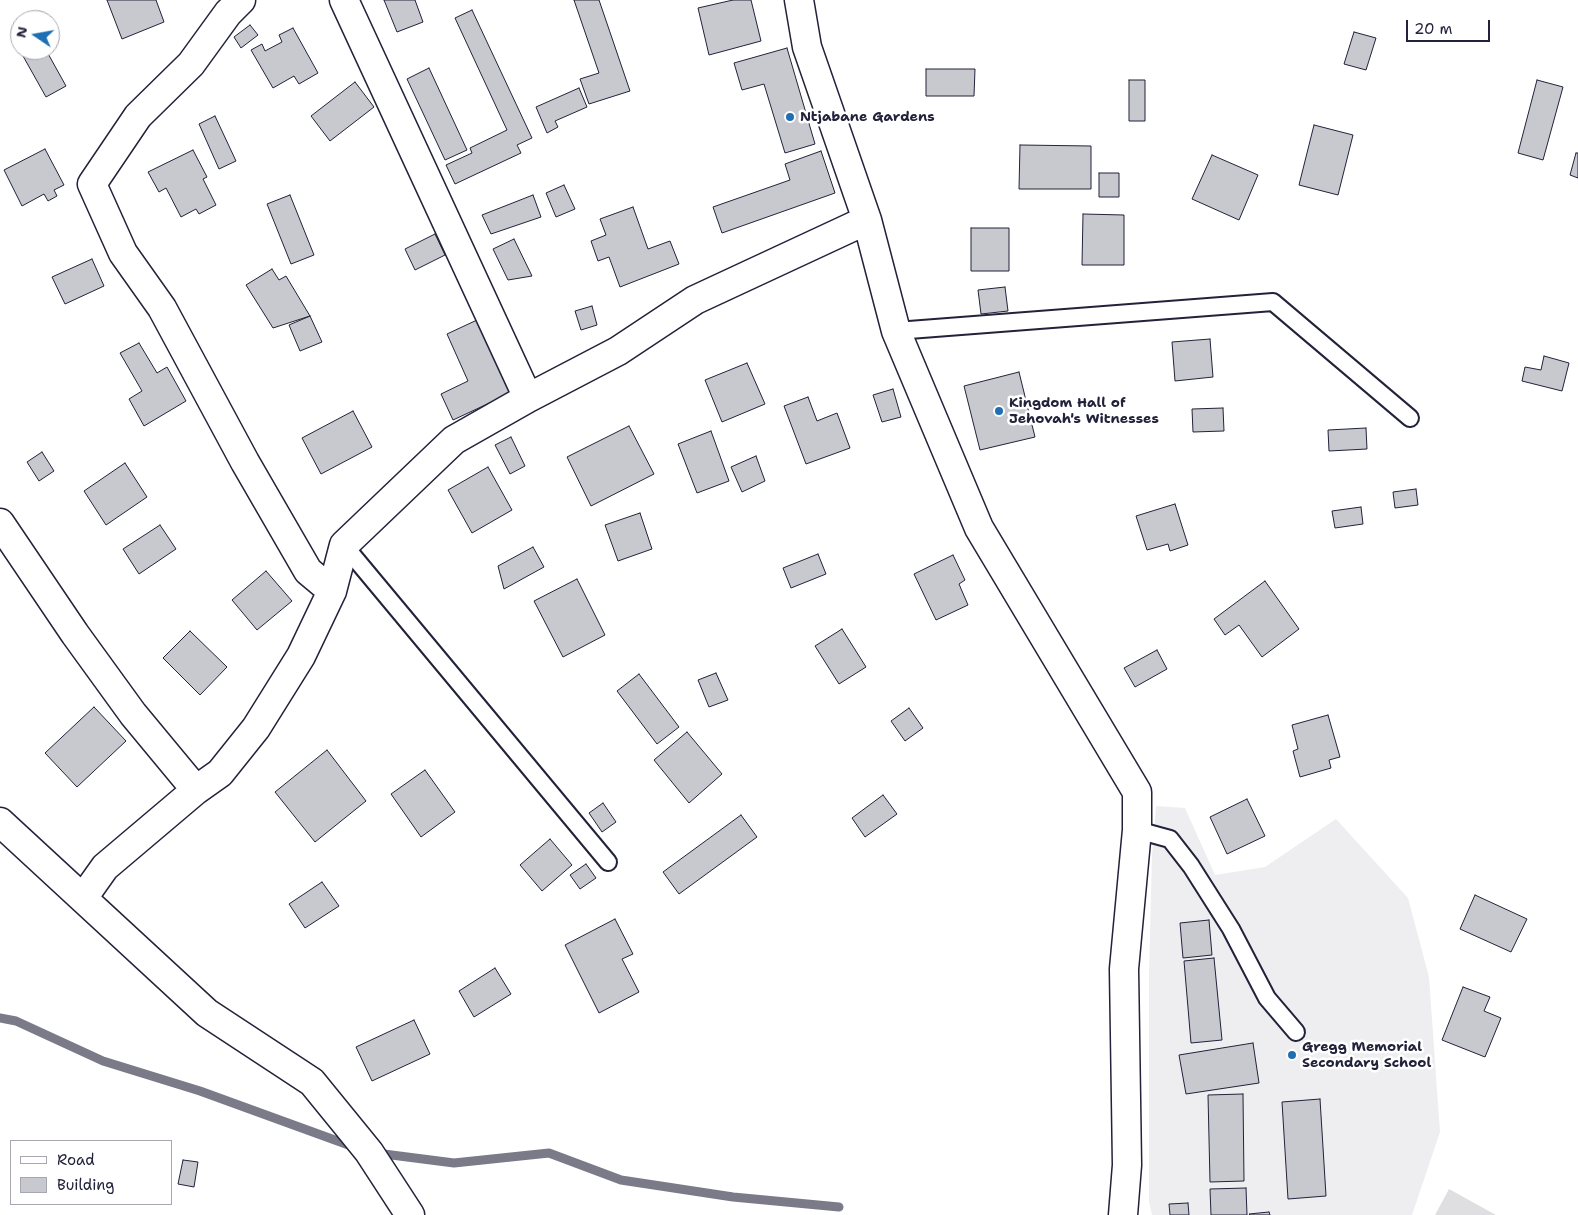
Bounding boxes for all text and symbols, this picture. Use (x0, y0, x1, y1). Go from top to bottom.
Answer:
north arrow (10, 10, 60, 60)
scale bar (1408, 10, 1492, 42)
text: 20 m (1414, 19, 1453, 39)
text: N (11, 25, 31, 39)
place label: Ntjabane Gardens (800, 109, 935, 125)
marker: Ntjabane Gardens (784, 111, 796, 123)
place label: Kingdom Hall of Jehovah's Witnesses (1009, 395, 1159, 428)
marker: Kingdom Hall of Jehovah's Witnesses (993, 405, 1005, 417)
place label: Gregg Memorial Secondary School (1302, 1039, 1431, 1072)
marker: Gregg Memorial Secondary School (1286, 1049, 1298, 1061)
legend (10, 1140, 172, 1205)
text: Road (57, 1150, 95, 1170)
text: Building (57, 1175, 114, 1195)

